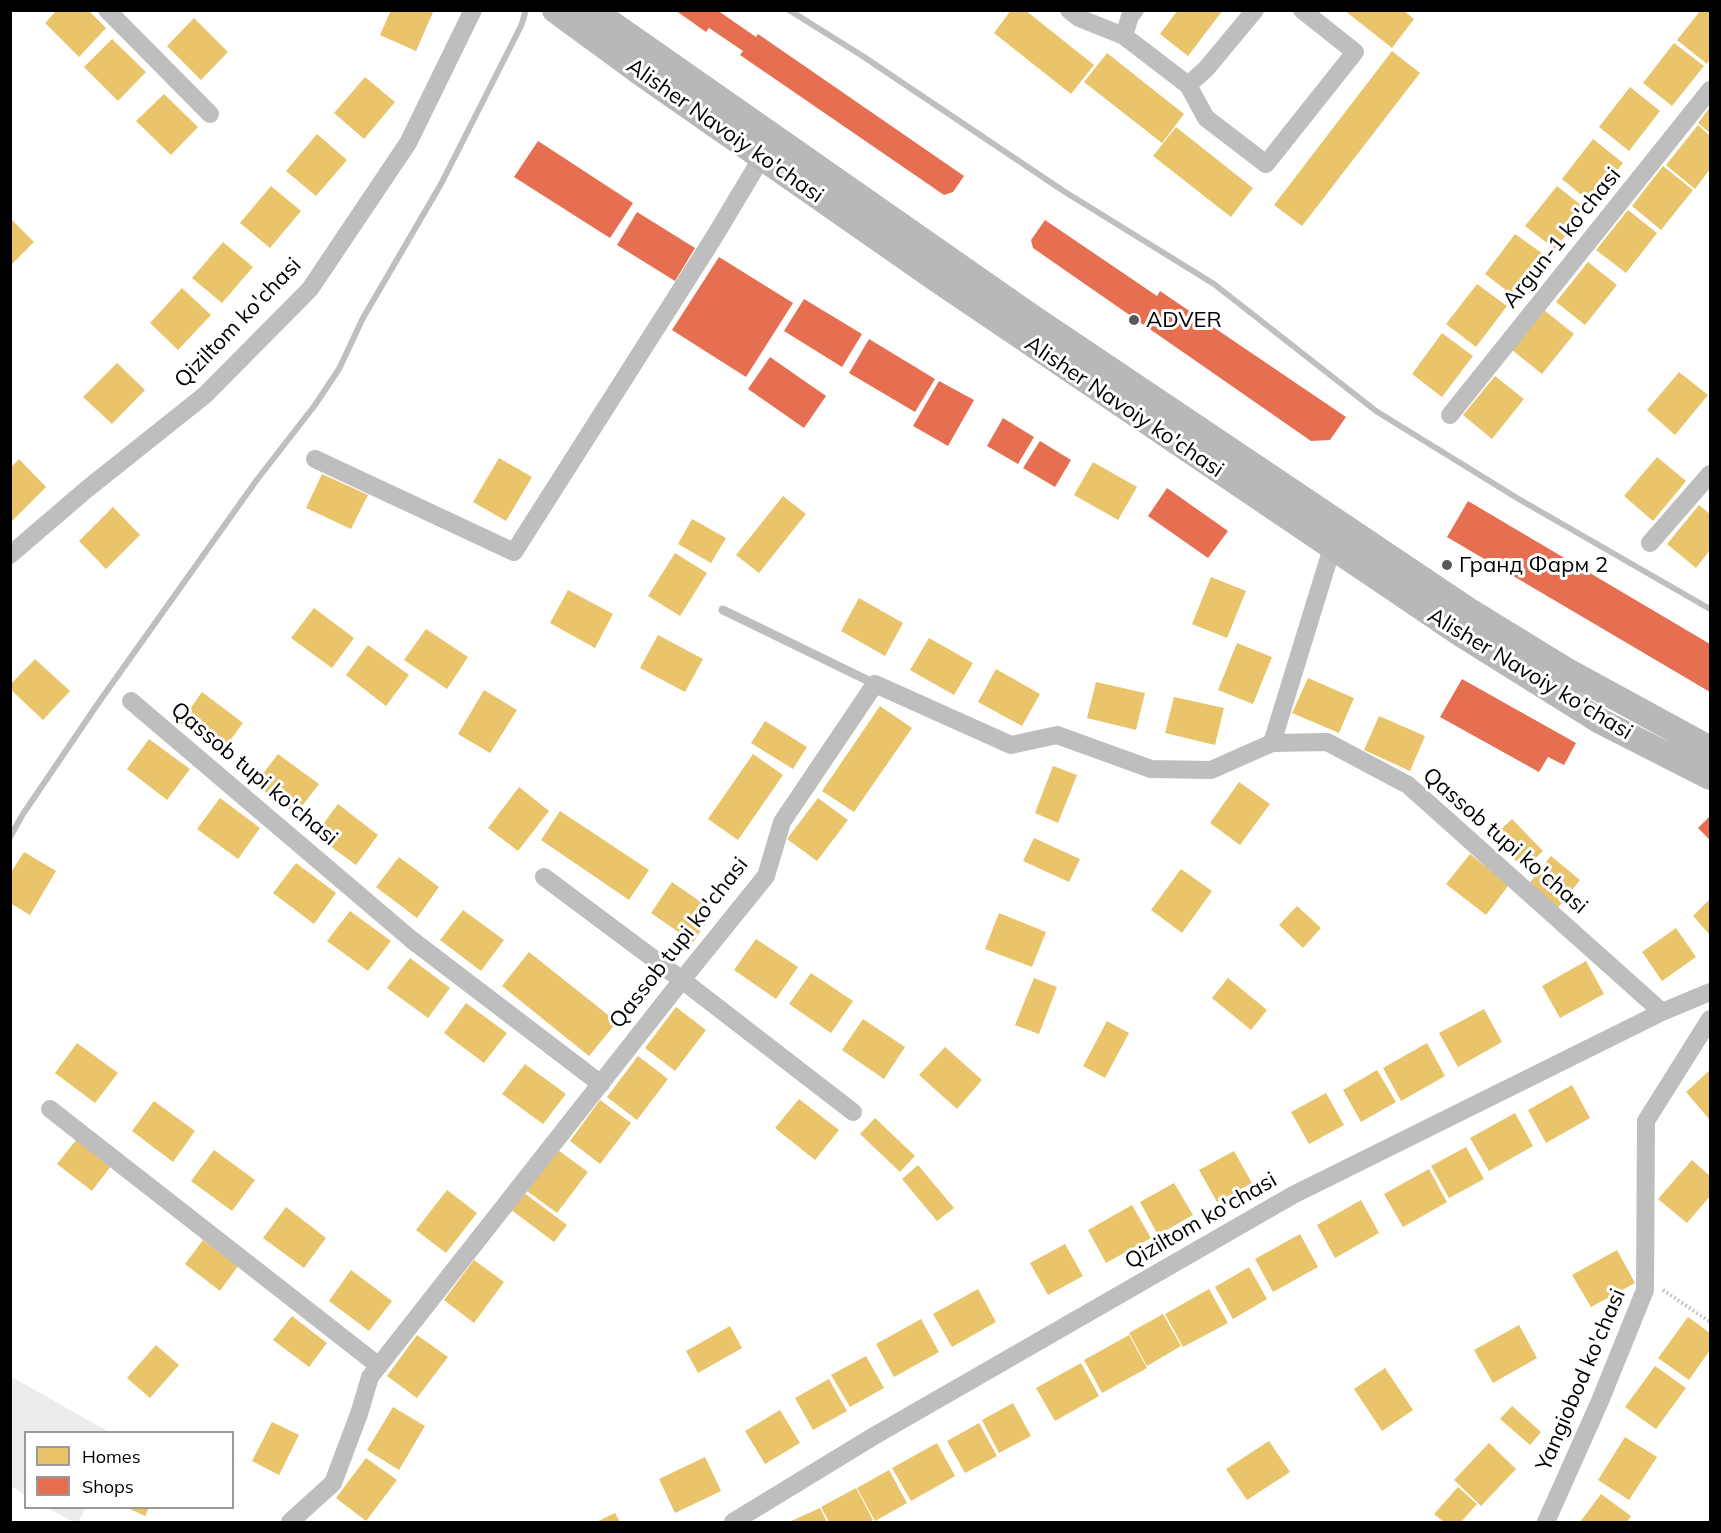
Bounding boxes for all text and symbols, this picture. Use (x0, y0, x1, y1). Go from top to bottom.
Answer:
street label: Alisher Navoiy ko'chasi (622, 53, 828, 209)
street label: Argun-1 ko'chasi (1497, 163, 1627, 313)
street label: Qiziltom ko'chasi (169, 252, 307, 394)
place label: ADVER (1146, 307, 1222, 333)
marker: ADVER (1127, 313, 1141, 327)
street label: Alisher Navoiy ko'chasi (1020, 331, 1228, 483)
place label: Гранд Фарм 2 (1459, 552, 1608, 578)
marker: Гранд Фарм 2 (1440, 558, 1454, 572)
street label: Alisher Navoiy ko'chasi (1423, 602, 1637, 746)
street label: Qassob tupi ko'chasi (165, 696, 343, 852)
street label: Qassob tupi ko'chasi (1417, 762, 1593, 920)
street label: Qassob tupi ko'chasi (604, 852, 754, 1034)
street label: Qiziltom ko'chasi (1120, 1167, 1282, 1275)
street label: Yangiobod ko'chasi (1531, 1285, 1631, 1475)
legend (24, 1431, 234, 1509)
text: Homes (82, 1445, 141, 1468)
text: Shops (82, 1475, 134, 1498)

